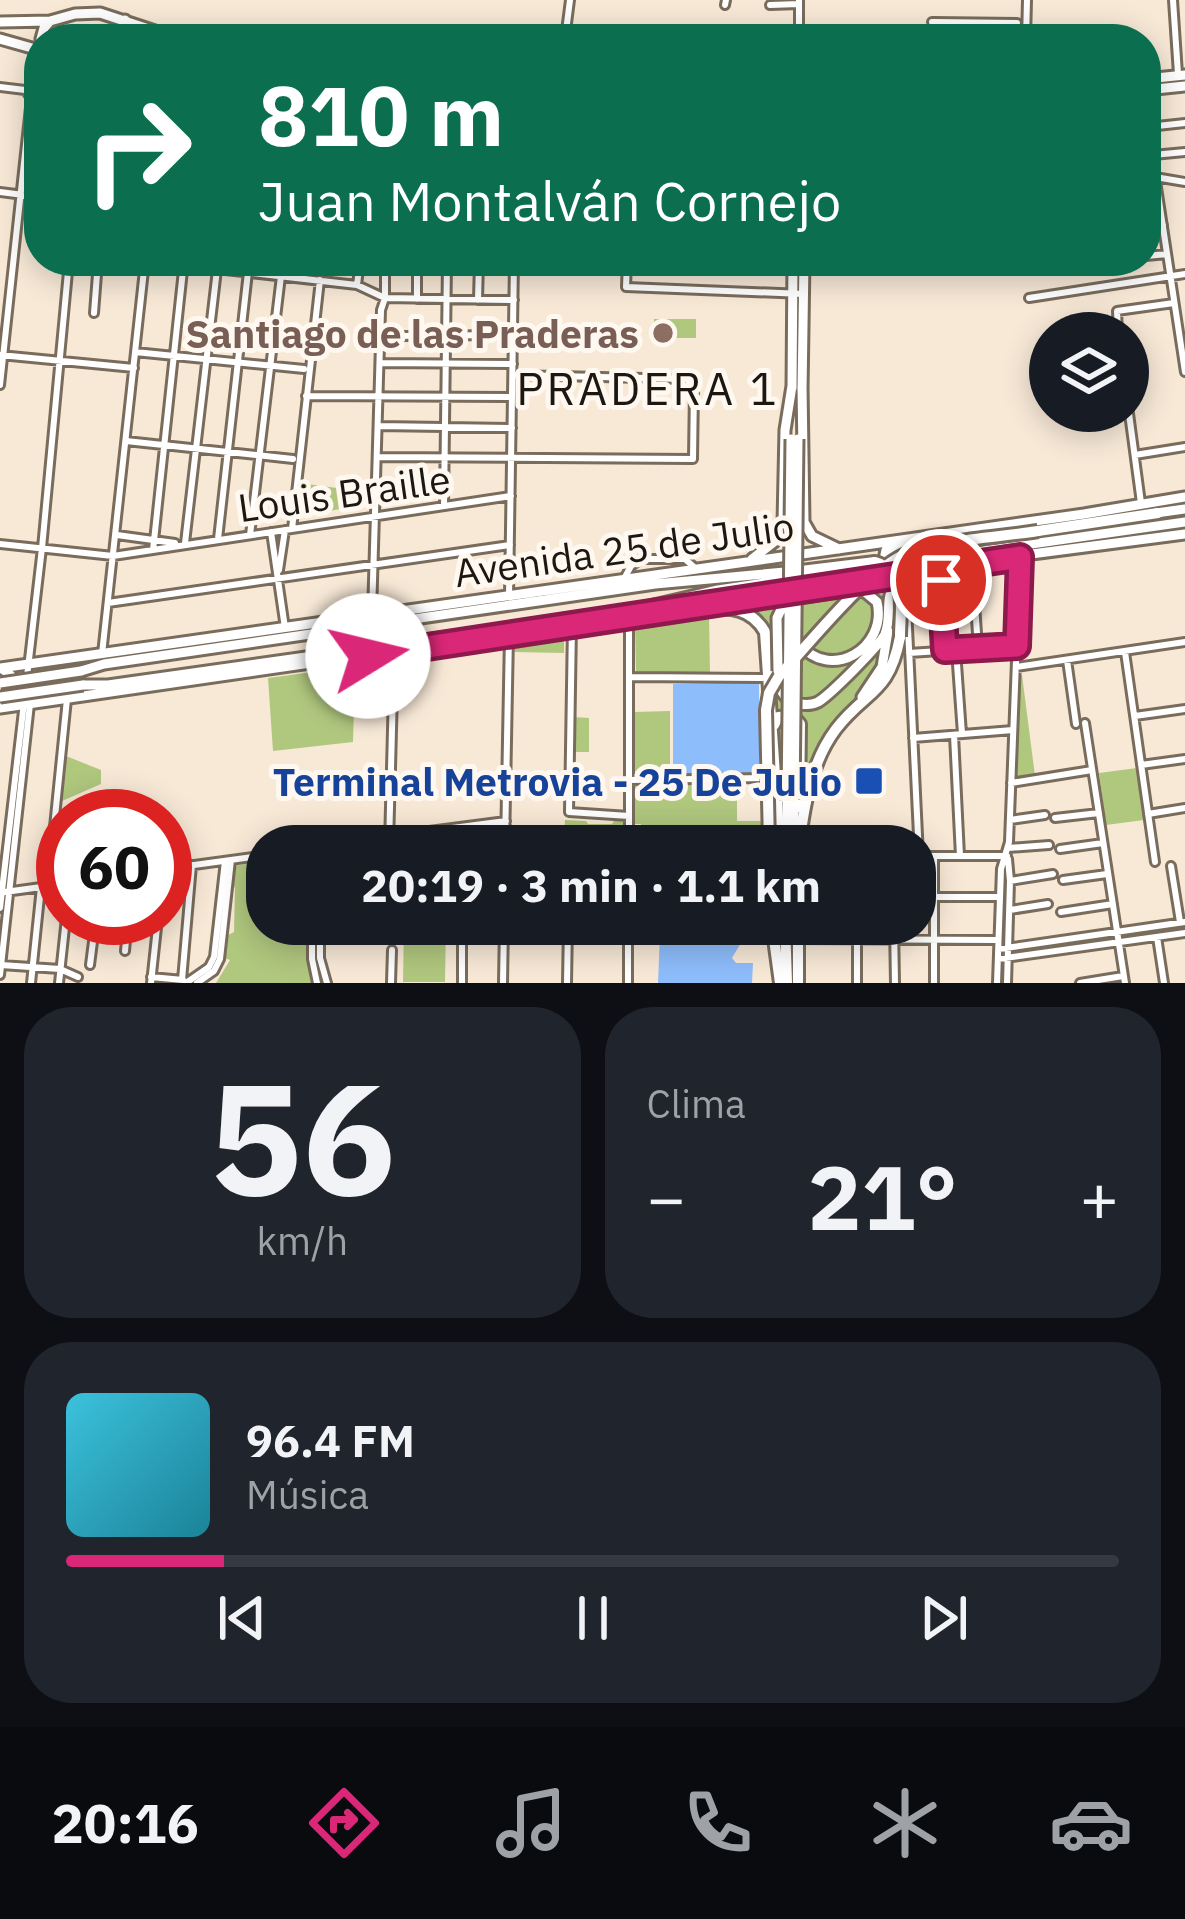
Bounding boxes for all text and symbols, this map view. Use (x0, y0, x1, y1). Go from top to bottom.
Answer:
text: 810 m (258, 60, 504, 169)
icon: right (60, 72, 216, 228)
text: Juan Montalván Cornejo (258, 166, 841, 236)
place label: Santiago de las Praderas (185, 308, 639, 359)
map controls (1029, 312, 1149, 432)
button: layers (1029, 312, 1149, 432)
marker: Santiago de las Praderas (650, 320, 676, 346)
district label: PRADERA 1 (516, 359, 780, 417)
street label: Louis Braille (235, 453, 453, 533)
street label: Avenida 25 de Julio (451, 500, 797, 598)
pin (890, 529, 992, 631)
icon: arrive (908, 547, 974, 613)
position arrow (305, 593, 431, 719)
place label: Terminal Metrovia - 25 De Julio (273, 756, 842, 807)
marker: Terminal Metrovia - 25 De Julio (853, 765, 885, 797)
speed limit sign: 60 (36, 789, 192, 945)
text: 20:19 · 3 min · 1.1 km (361, 856, 821, 914)
text: 56 (209, 1035, 396, 1238)
text: Clima (647, 1078, 746, 1129)
text: 21° (808, 1138, 958, 1255)
text: − (647, 1154, 686, 1240)
text: + (1079, 1154, 1119, 1240)
text: km/h (256, 1215, 348, 1266)
text: 96.4 FM (246, 1411, 415, 1469)
text: Música (246, 1469, 369, 1520)
icon: previous (209, 1585, 275, 1651)
icon: pause (560, 1585, 626, 1651)
icon: next (911, 1585, 977, 1651)
icon: directions (302, 1781, 386, 1865)
icon: music (489, 1781, 573, 1865)
icon: phone (676, 1781, 760, 1865)
icon: climate (863, 1781, 947, 1865)
icon: car (1049, 1781, 1133, 1865)
text: 20:16 (51, 1788, 199, 1858)

